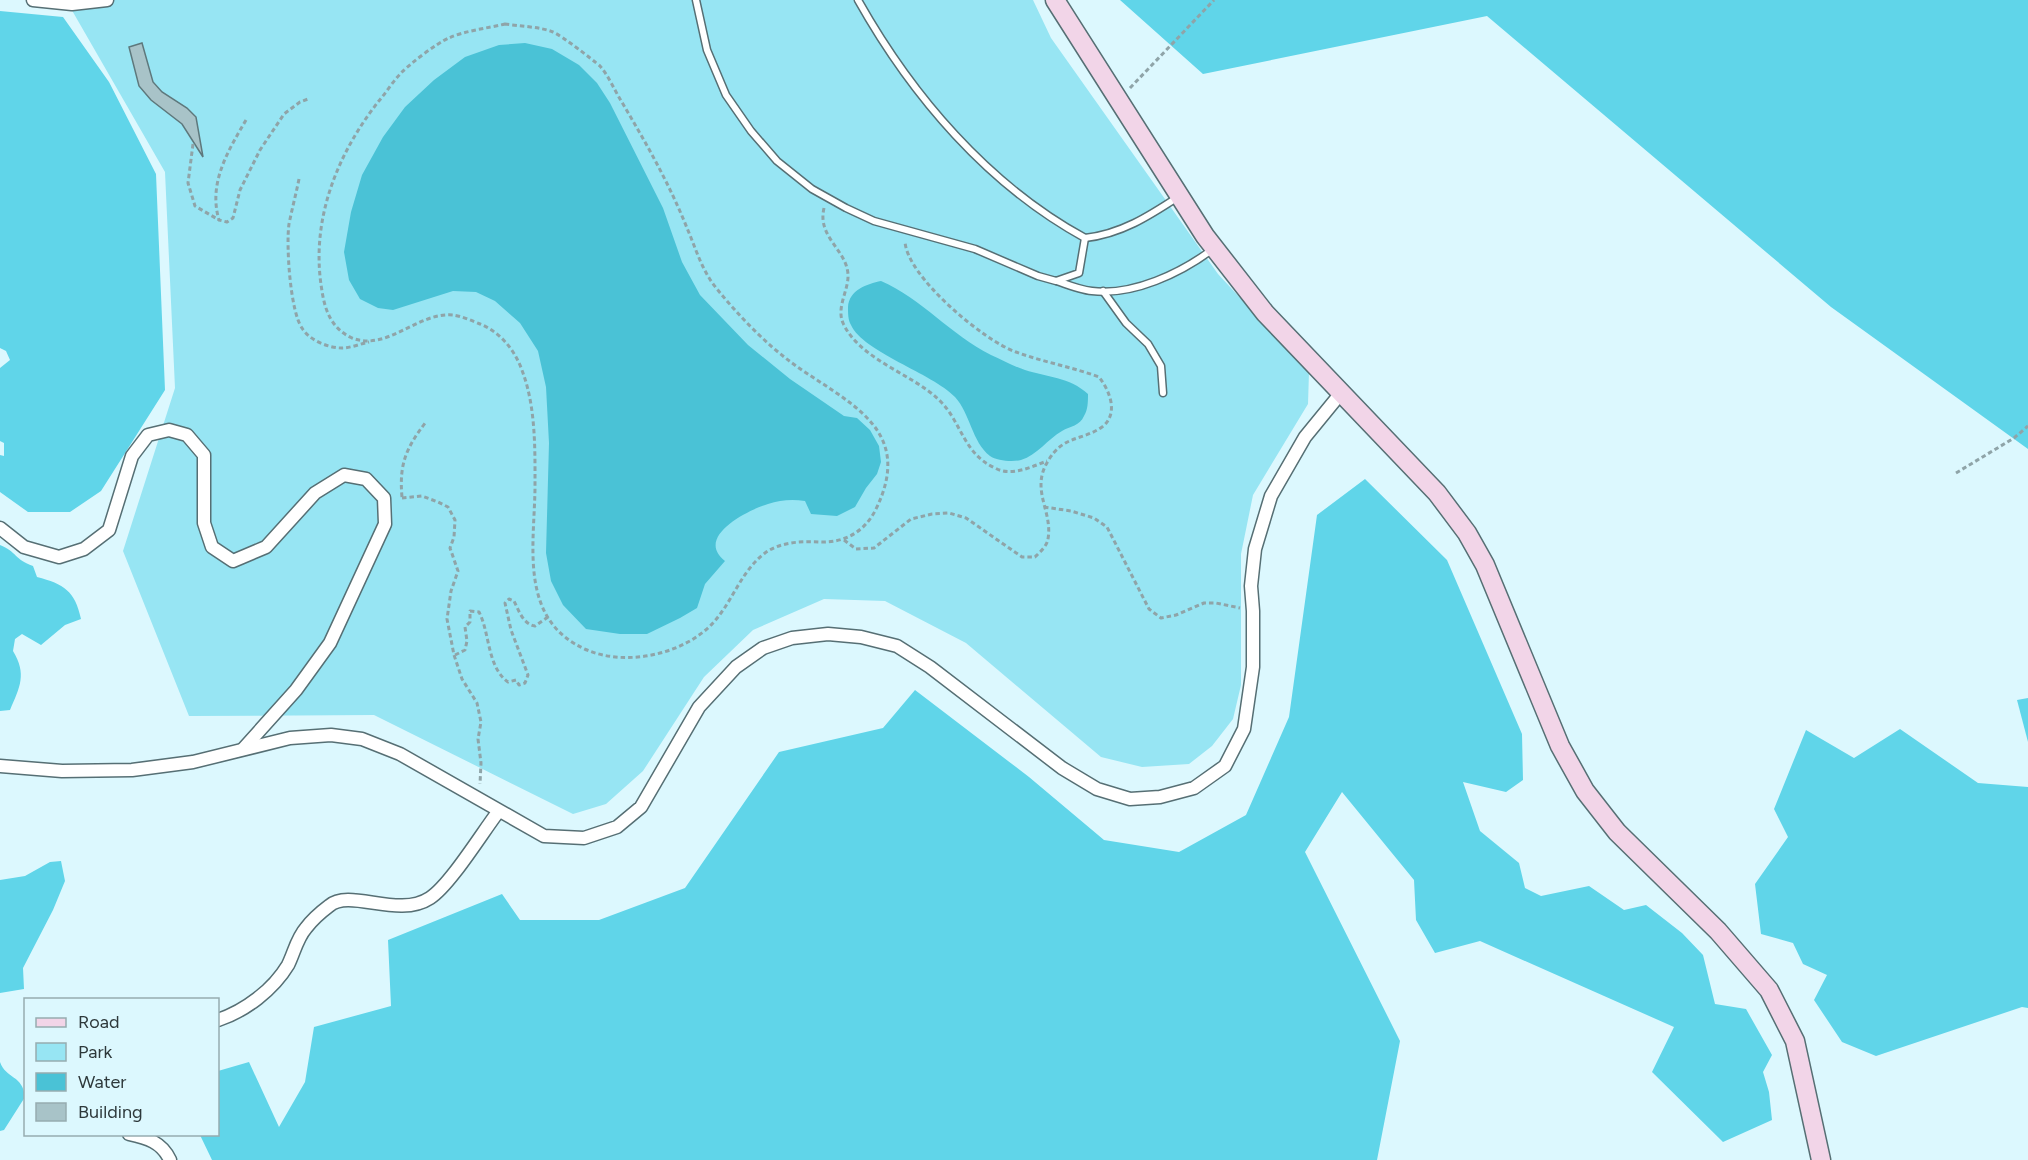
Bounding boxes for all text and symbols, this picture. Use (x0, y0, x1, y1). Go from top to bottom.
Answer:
legend (24, 998, 219, 1136)
text: Road (78, 1011, 119, 1033)
text: Park (78, 1041, 113, 1063)
text: Water (78, 1071, 126, 1093)
text: Building (78, 1101, 143, 1123)

